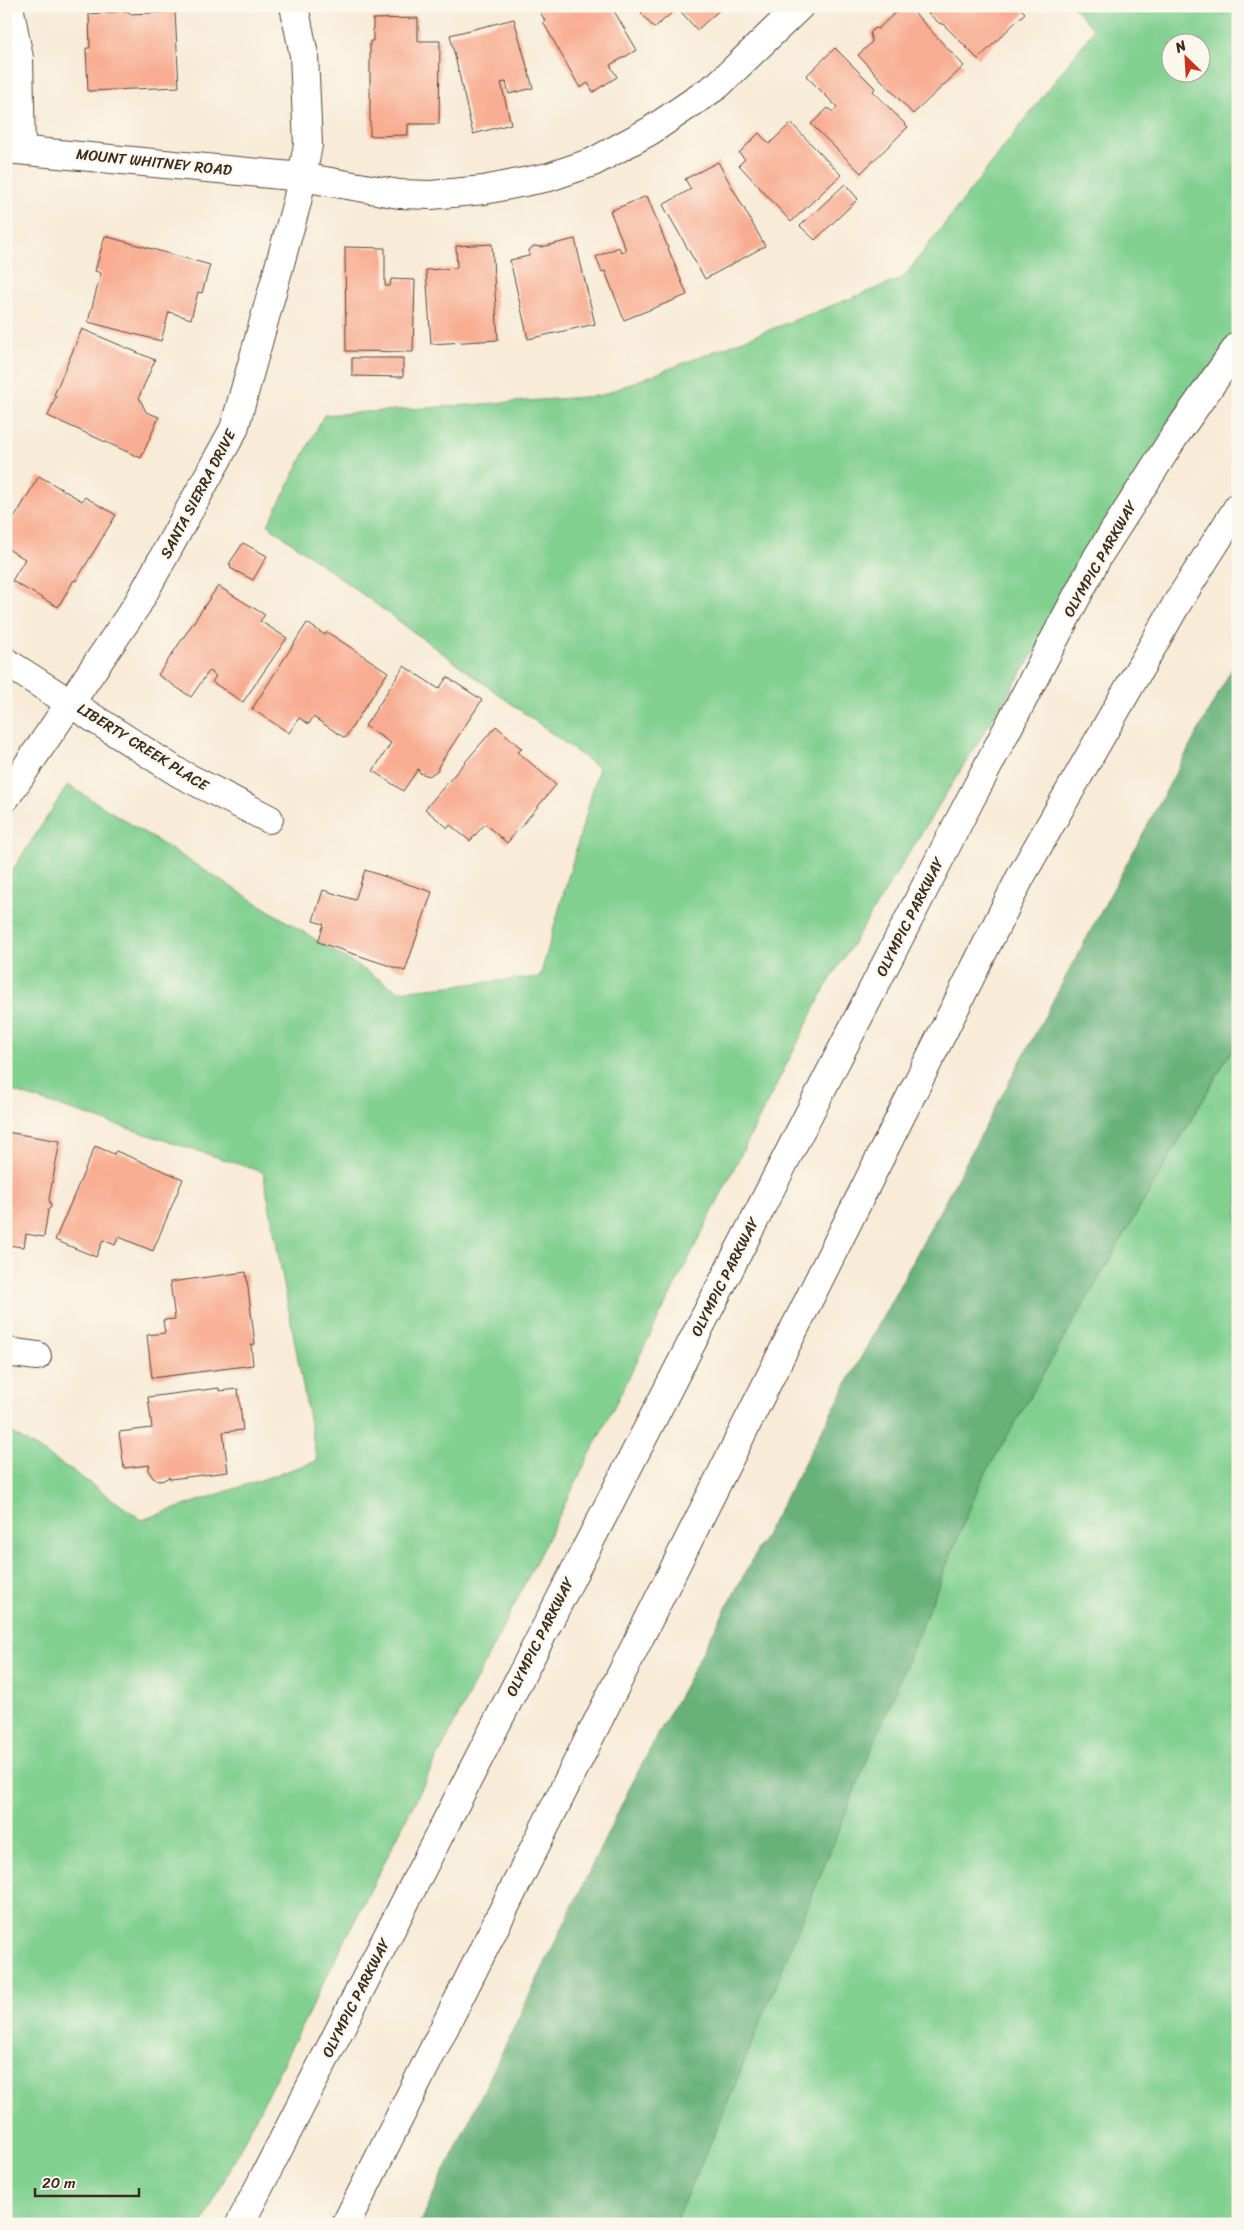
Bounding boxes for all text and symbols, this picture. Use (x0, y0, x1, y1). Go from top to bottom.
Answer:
north arrow (1162, 32, 1212, 82)
text: N (1170, 33, 1191, 60)
street label: MOUNT WHITNEY ROAD (75, 141, 233, 183)
street label: SANTA SIERRA DRIVE (153, 423, 244, 563)
street label: OLYMPIC PARKWAY (1056, 494, 1145, 622)
street label: LIBERTY CREEK PLACE (72, 696, 215, 799)
street label: OLYMPIC PARKWAY (869, 851, 952, 981)
street label: OLYMPIC PARKWAY (684, 1211, 767, 1341)
street label: OLYMPIC PARKWAY (499, 1571, 582, 1701)
street label: OLYMPIC PARKWAY (315, 1932, 398, 2062)
scale bar (35, 2165, 139, 2197)
text: 20 m (42, 2170, 76, 2196)

